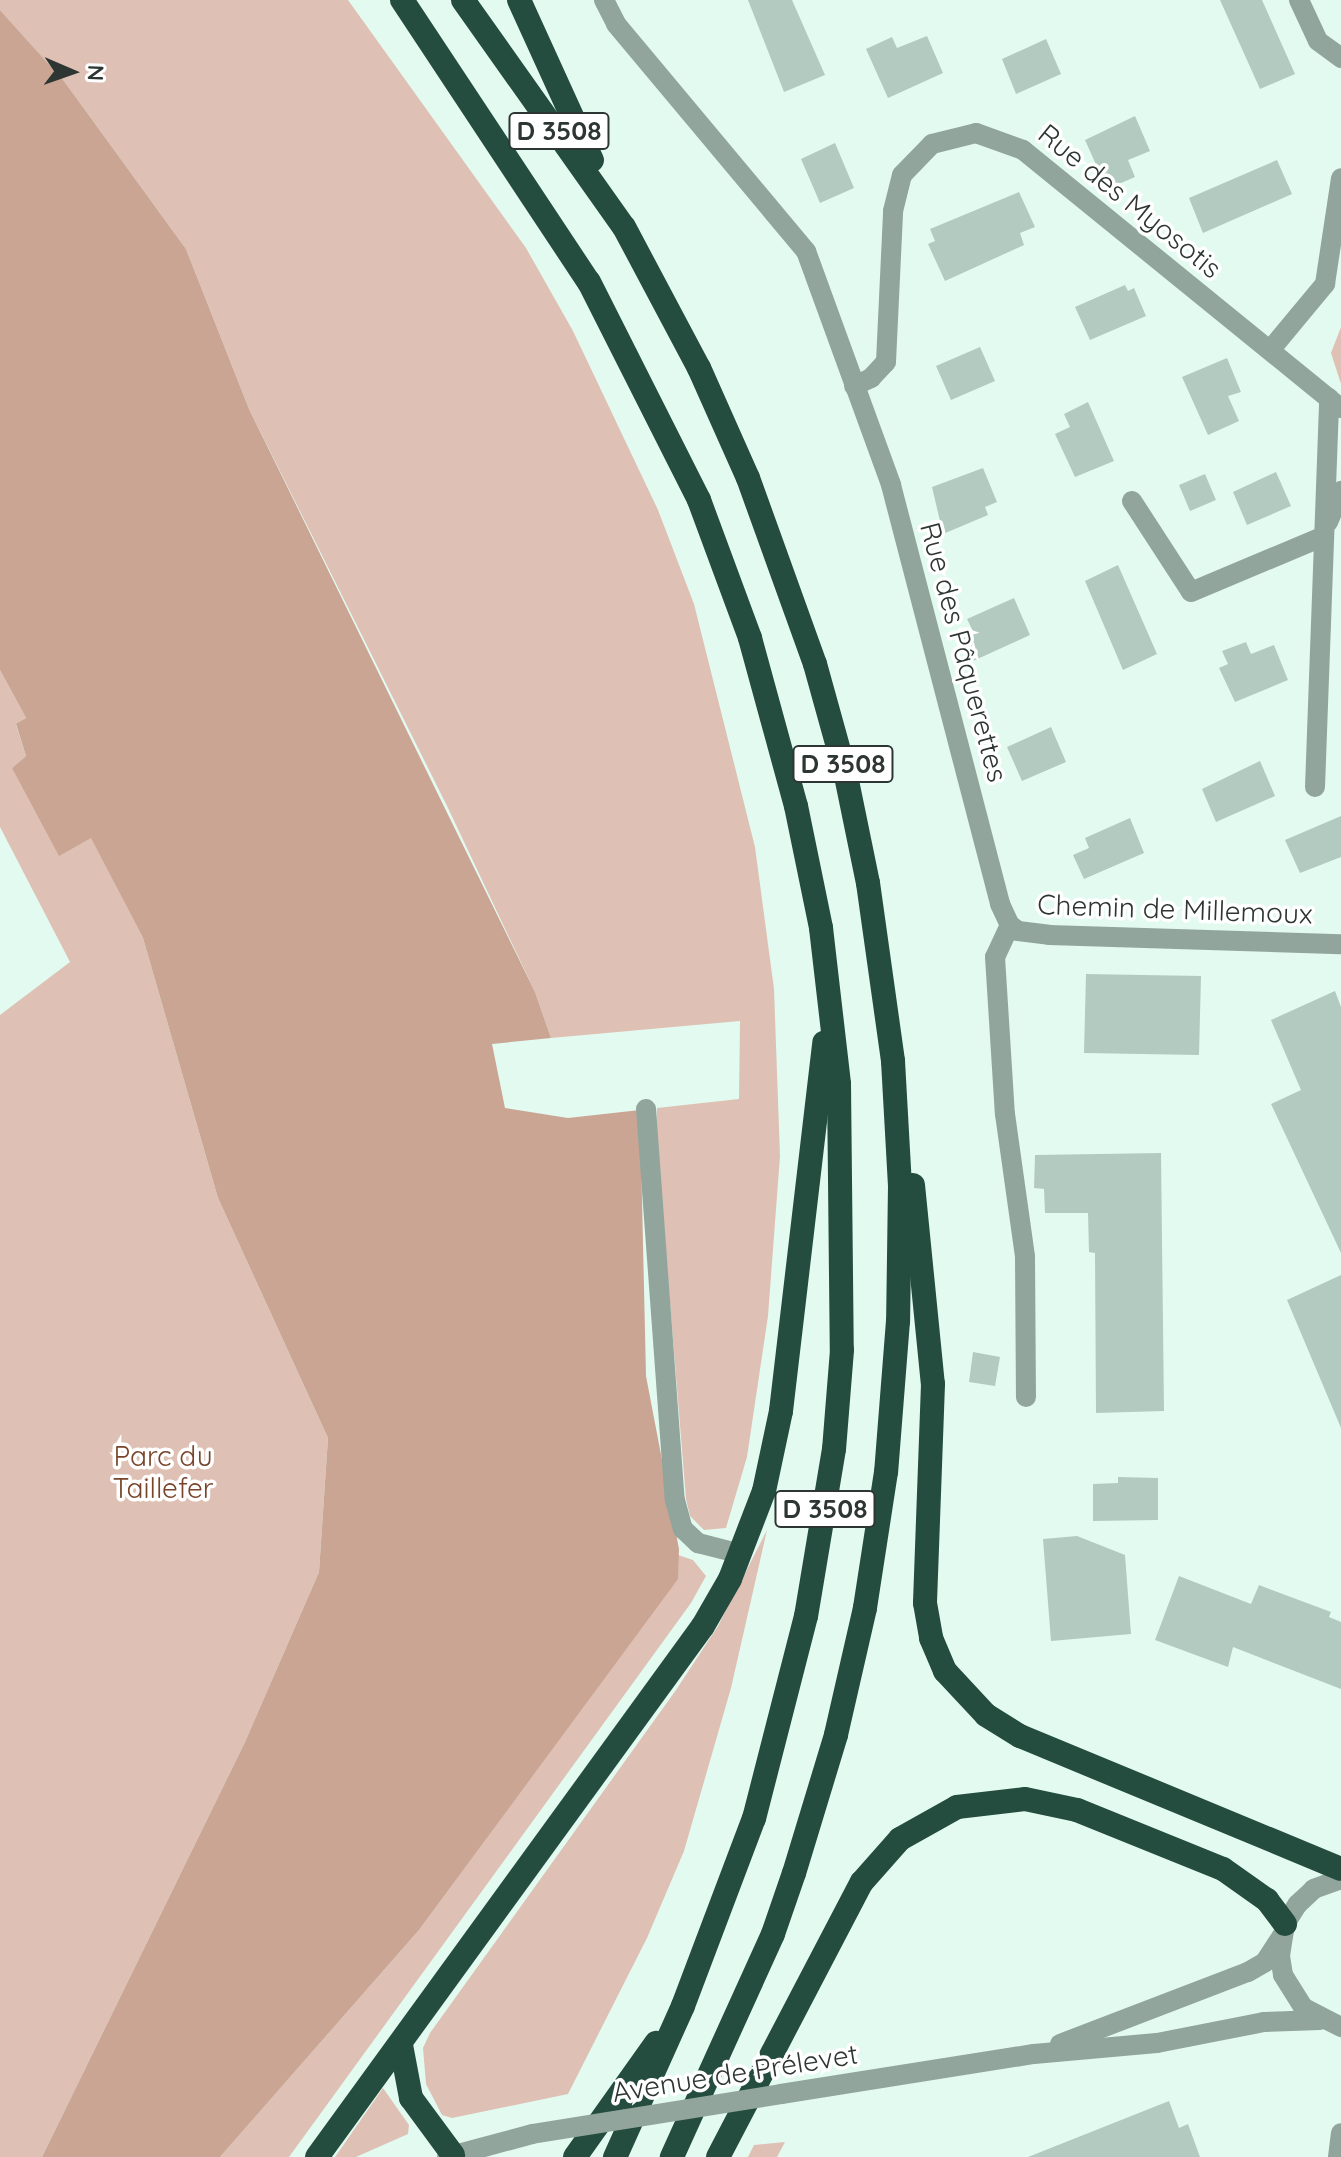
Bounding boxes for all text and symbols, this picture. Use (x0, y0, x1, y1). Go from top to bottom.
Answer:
north arrow (32, 32, 112, 112)
text: N (82, 64, 110, 81)
road number: D 3508 (507, 109, 611, 153)
street label: Rue des Myosotis (1032, 117, 1228, 285)
street label: Rue des Pâquerettes (913, 518, 1015, 786)
road number: D 3508 (791, 742, 895, 786)
street label: Chemin de Millemoux (1037, 887, 1313, 931)
park label: Parc du Taillefer (112, 1439, 214, 1505)
road number: D 3508 (773, 1487, 877, 1531)
street label: Avenue de Prélevet (610, 2037, 860, 2109)

